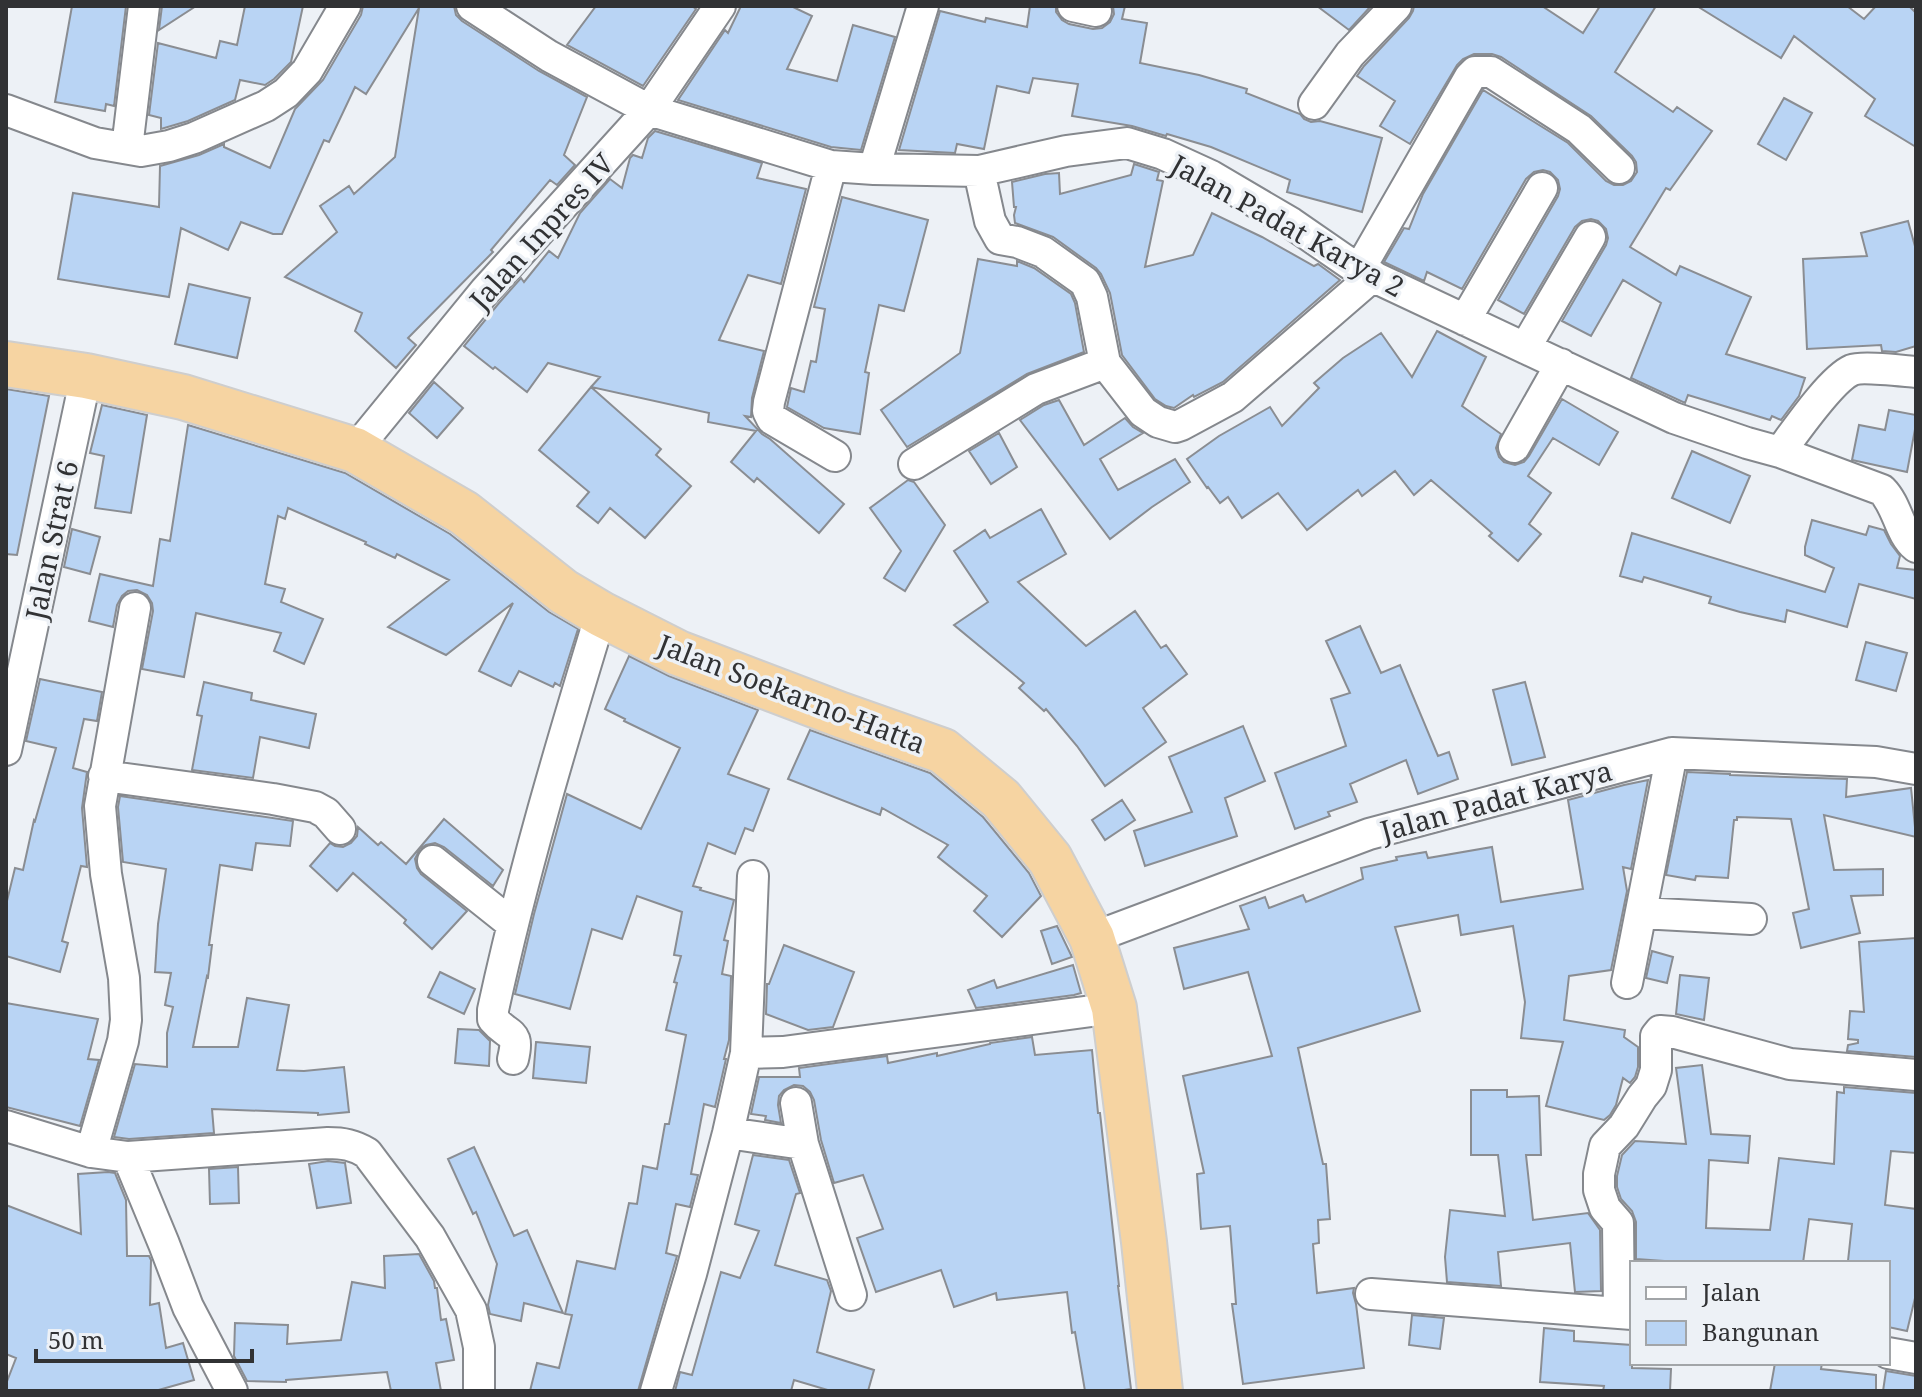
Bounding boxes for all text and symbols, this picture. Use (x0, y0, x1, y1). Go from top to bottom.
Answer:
street label: Jalan Inpres IV (460, 145, 622, 318)
street label: Jalan Padat Karya 2 (1164, 145, 1412, 305)
street label: Jalan Strat 6 (15, 457, 86, 624)
street label: Jalan Soekarno-Hatta (652, 624, 931, 762)
street label: Jalan Padat Karya (1375, 751, 1616, 849)
legend (1630, 1261, 1890, 1365)
text: Jalan (1701, 1275, 1761, 1308)
scale bar (36, 1313, 252, 1363)
text: Bangunan (1702, 1315, 1819, 1348)
text: 50 m (48, 1323, 104, 1356)

